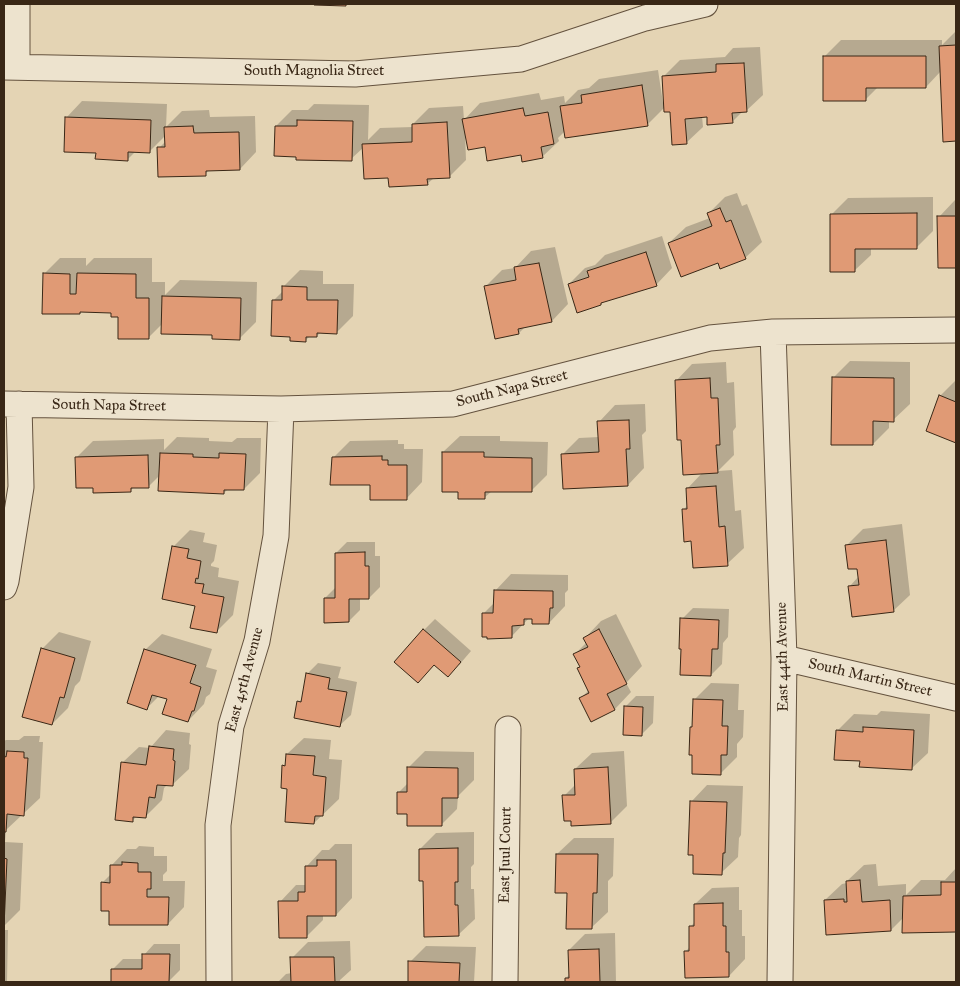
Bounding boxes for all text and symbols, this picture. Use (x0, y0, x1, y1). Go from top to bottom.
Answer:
street label: South Magnolia Street (244, 62, 384, 80)
street label: South Napa Street (454, 366, 570, 412)
street label: South Napa Street (52, 396, 166, 416)
street label: East 44th Avenue (773, 602, 793, 712)
street label: East 45th Avenue (222, 625, 268, 735)
street label: South Martin Street (806, 655, 934, 701)
street label: East Juul Court (496, 806, 516, 904)

